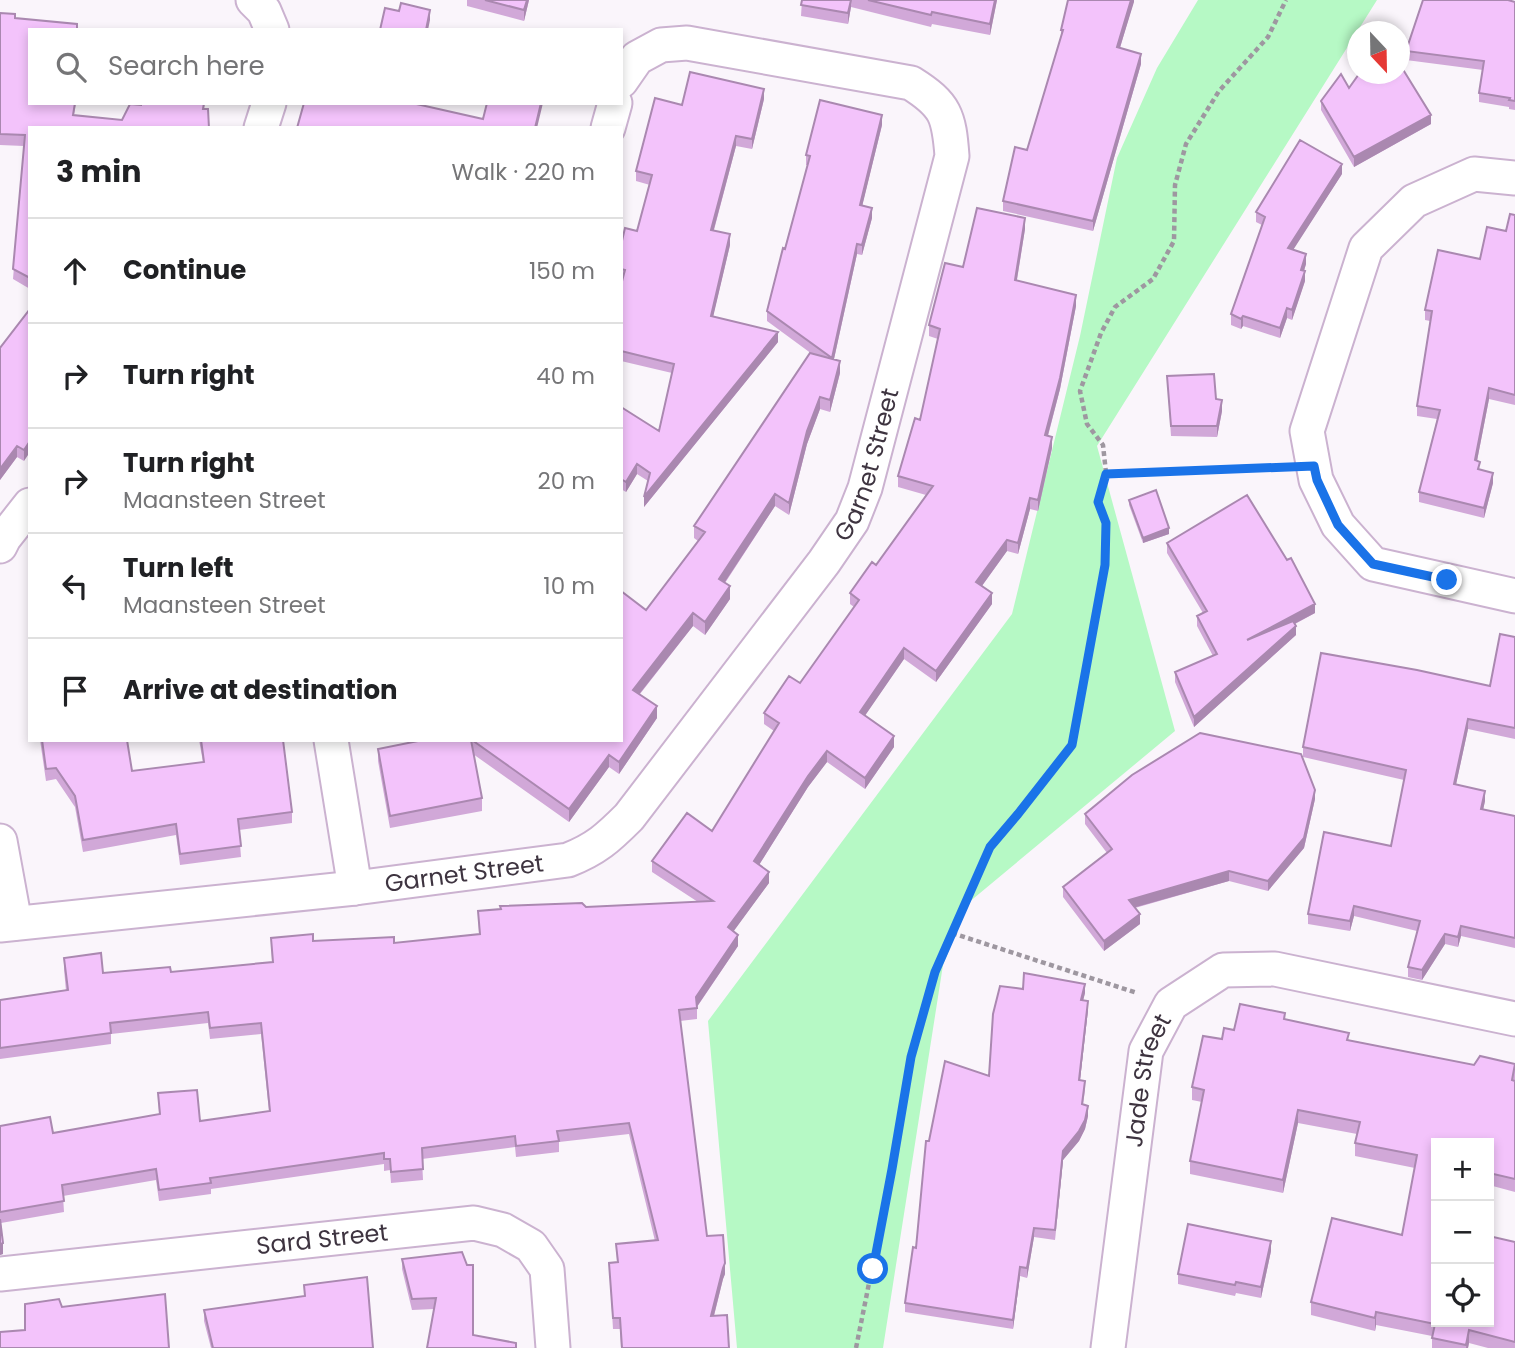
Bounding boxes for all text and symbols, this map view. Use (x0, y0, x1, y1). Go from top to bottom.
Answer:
north arrow (1347, 21, 1410, 84)
search box (28, 28, 623, 105)
icon: search (52, 48, 90, 86)
text: Search here (108, 48, 265, 84)
text: 3 min (56, 150, 141, 193)
text: Walk · 220 m (452, 156, 595, 188)
icon: ahead (56, 252, 94, 290)
text: Continue (123, 252, 246, 288)
text: 150 m (529, 255, 595, 287)
icon: right (56, 357, 94, 395)
text: Turn right (123, 357, 255, 393)
text: 40 m (536, 360, 595, 392)
street label: Garnet Street (826, 384, 906, 548)
text: Turn right (123, 445, 255, 481)
icon: right (56, 462, 94, 500)
text: 20 m (537, 465, 595, 497)
text: Maansteen Street (123, 484, 326, 516)
text: Turn left (123, 550, 234, 586)
route end (1431, 564, 1462, 595)
icon: left (56, 567, 94, 605)
text: 10 m (543, 570, 595, 602)
text: Maansteen Street (123, 589, 326, 621)
icon: arrive (56, 672, 94, 710)
text: Arrive at destination (123, 672, 398, 708)
street label: Garnet Street (383, 846, 545, 900)
street label: Jade Street (1117, 1008, 1179, 1149)
map controls (1431, 1138, 1494, 1327)
button: + (1431, 1138, 1494, 1201)
button: − (1431, 1201, 1494, 1264)
street label: Sard Street (255, 1215, 390, 1262)
route start (857, 1253, 888, 1284)
button: locate (1431, 1264, 1494, 1327)

